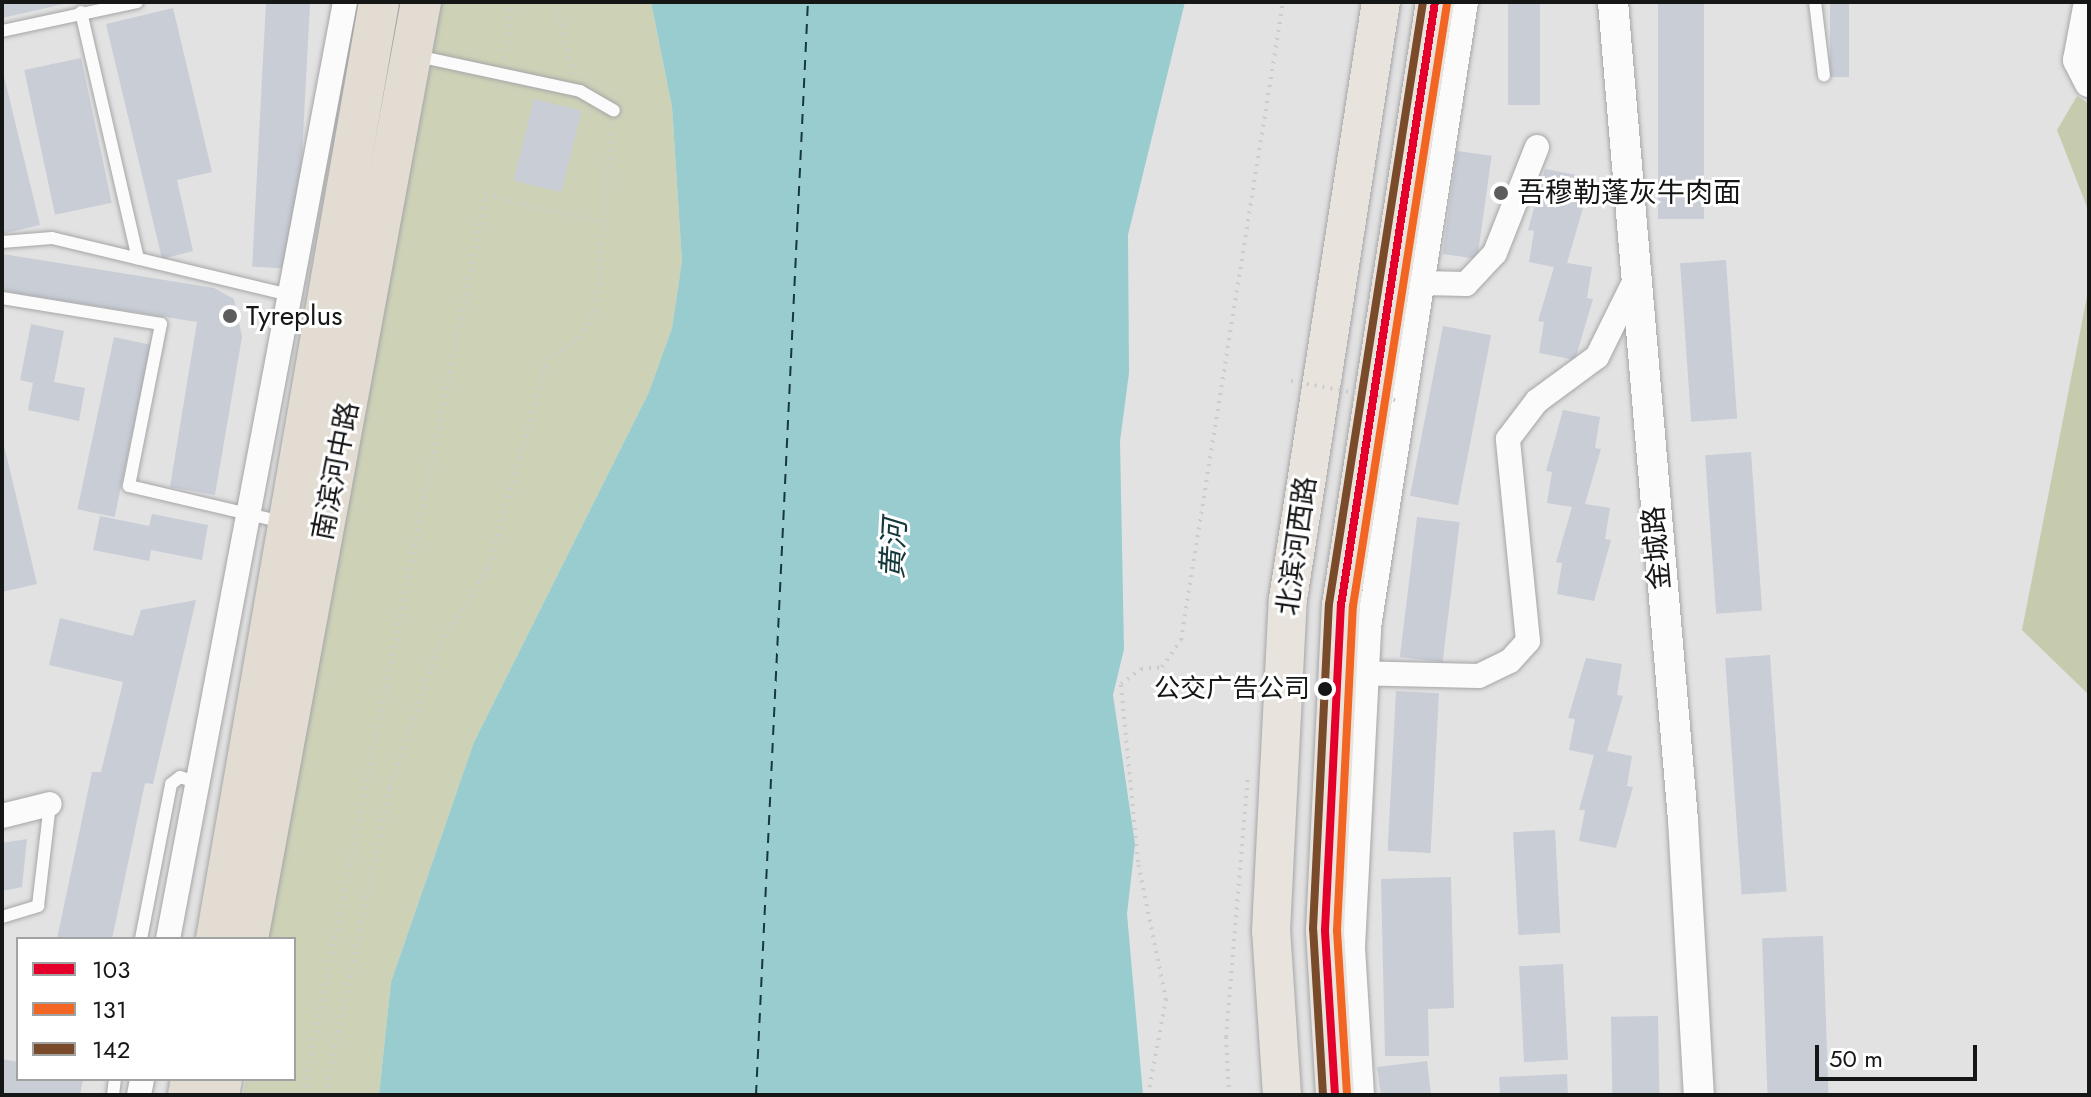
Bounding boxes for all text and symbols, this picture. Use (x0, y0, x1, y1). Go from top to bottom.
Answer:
place label: 吾穆勒蓬灰牛肉面 (1517, 176, 1741, 210)
marker: 吾穆勒蓬灰牛肉面 (1492, 184, 1510, 202)
place label: Tyreplus (246, 299, 342, 333)
marker: Tyreplus (221, 307, 239, 325)
street label: 南滨河中路 (306, 399, 366, 543)
street label: 北滨河西路 (1271, 474, 1323, 618)
street label: 金城路 (1637, 505, 1677, 591)
water label: 黄河 (874, 518, 914, 580)
place label: 公交广告公司 (1154, 673, 1310, 705)
marker: 公交广告公司 (1317, 681, 1333, 697)
legend (16, 937, 296, 1081)
text: 103 (92, 952, 130, 987)
text: 131 (92, 992, 127, 1027)
scale bar (1819, 1029, 1981, 1079)
text: 142 (92, 1032, 130, 1067)
text: 50 m (1829, 1041, 1883, 1076)

